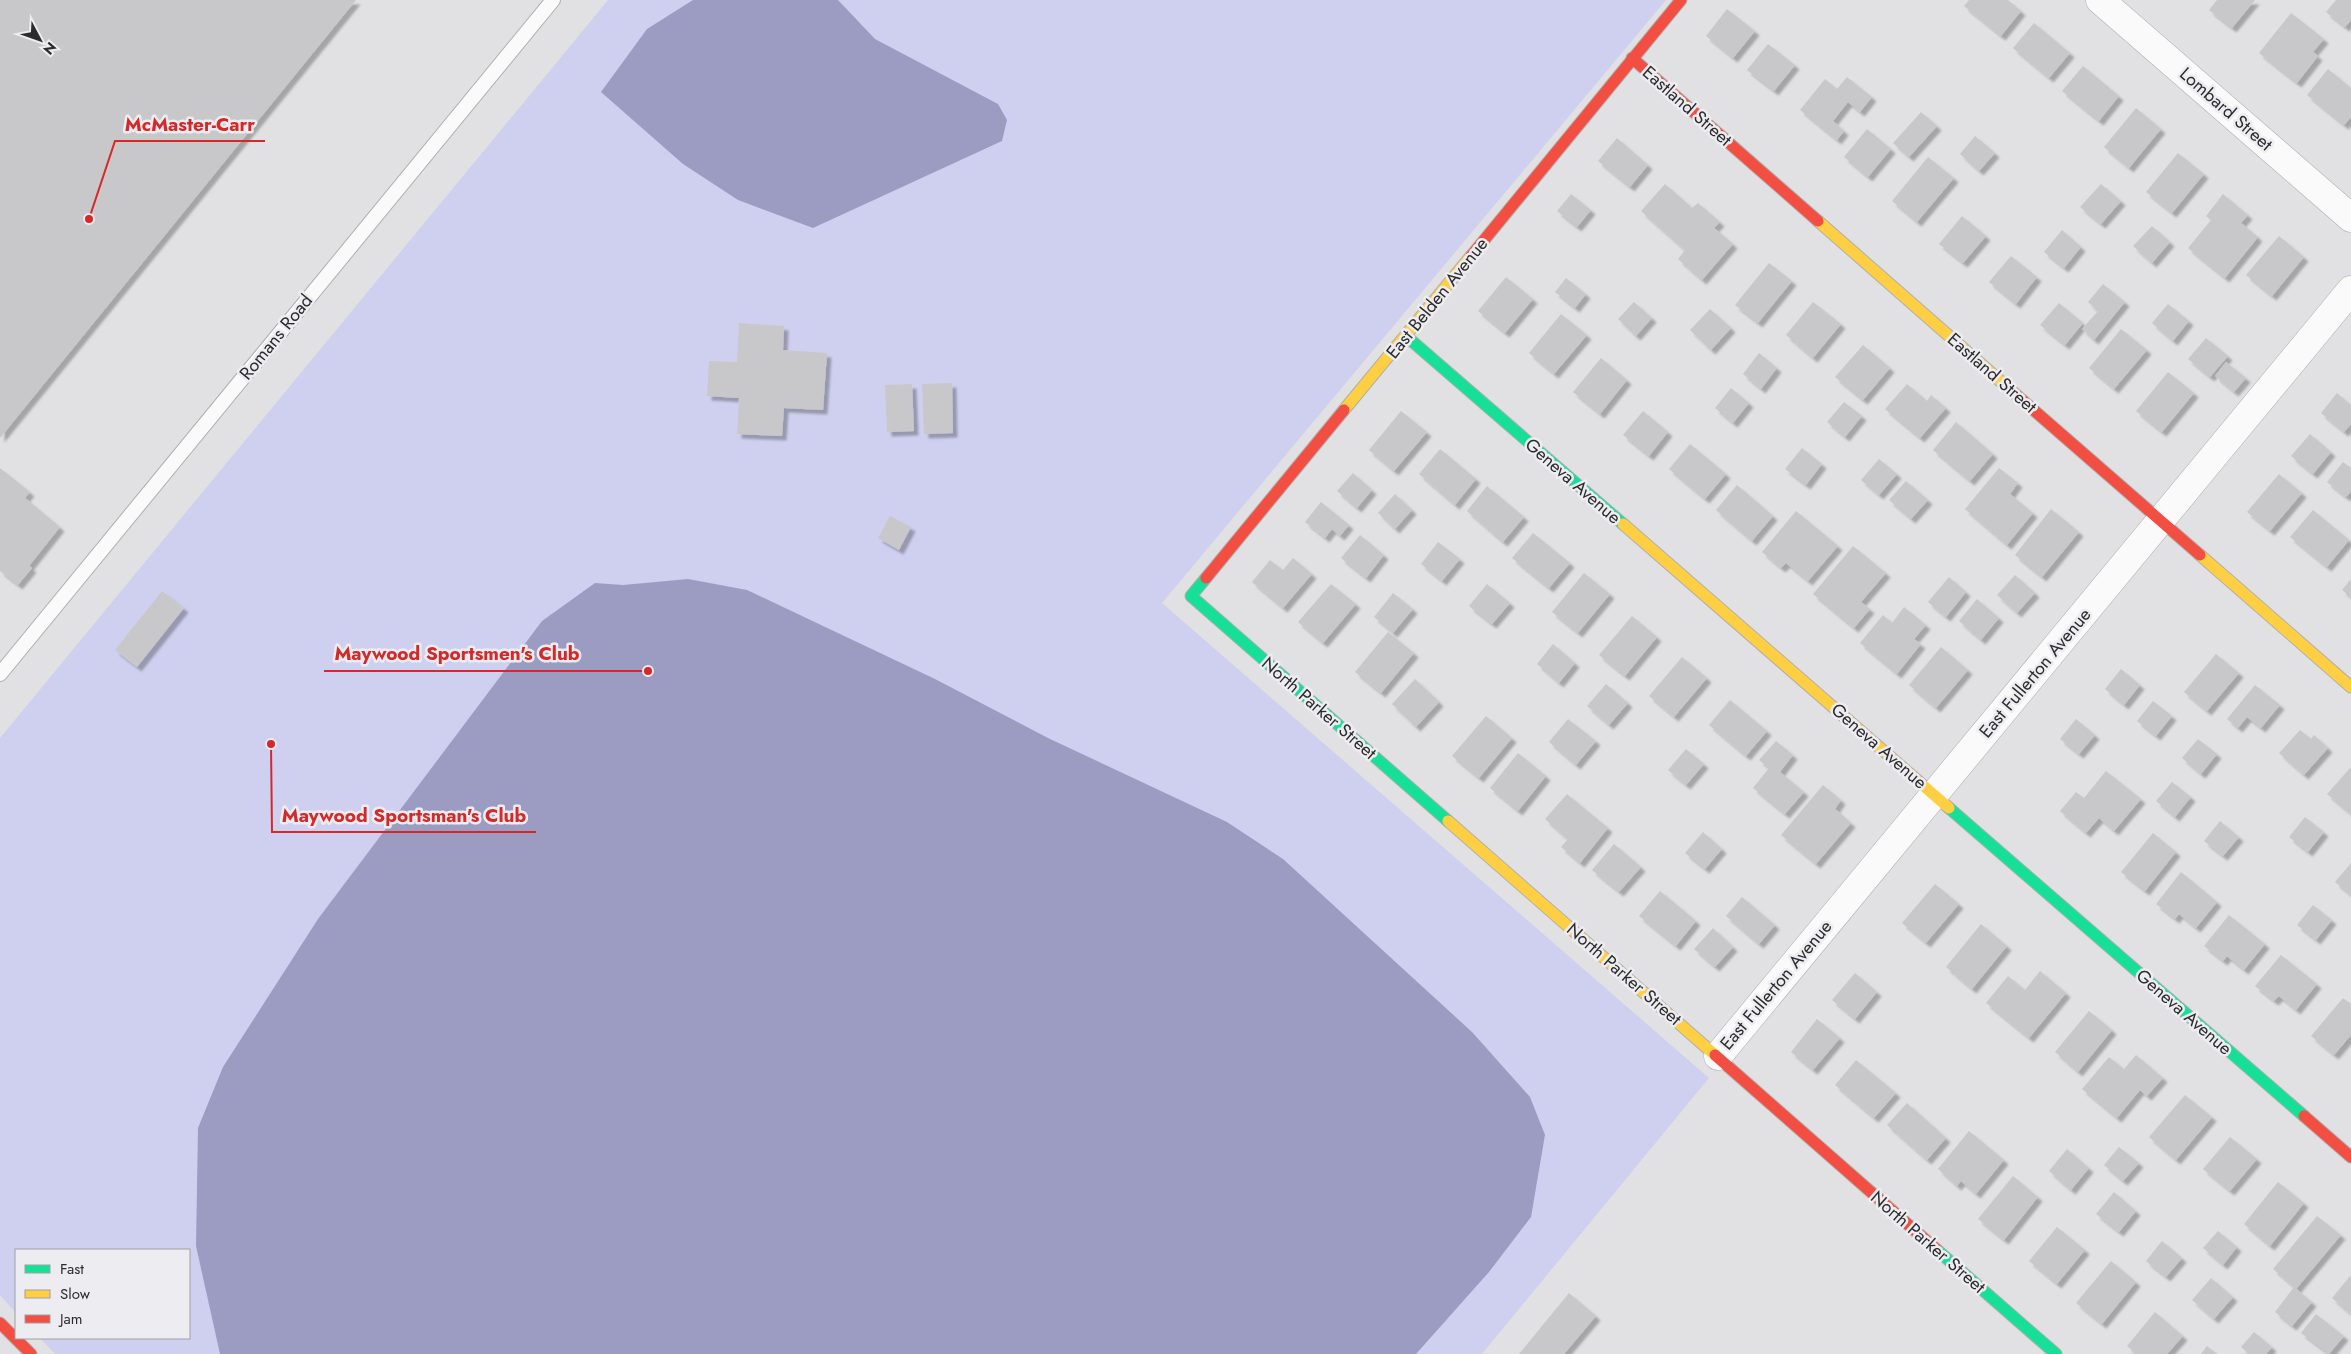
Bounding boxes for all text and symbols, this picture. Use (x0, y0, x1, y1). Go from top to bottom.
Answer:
north arrow (15, 15, 65, 65)
text: N (39, 38, 61, 59)
street label: Eastland Street (1637, 60, 1738, 153)
street label: Lombard Street (2174, 61, 2279, 157)
callout: McMaster-Carr (115, 107, 265, 141)
text: McMaster-Carr (125, 111, 255, 138)
street label: East Belden Avenue (1380, 232, 1494, 364)
street label: Romans Road (233, 289, 319, 385)
street label: Eastland Street (1942, 327, 2043, 420)
street label: Geneva Avenue (1519, 432, 1627, 530)
street label: East Fullerton Avenue (1973, 602, 2097, 744)
callout: Maywood Sportsmen's Club (324, 637, 589, 671)
text: Maywood Sportsmen's Club (334, 640, 580, 667)
street label: North Parker Street (1256, 651, 1383, 766)
street label: Geneva Avenue (1825, 697, 1933, 795)
callout: Maywood Sportsman's Club (272, 798, 536, 832)
text: Maywood Sportsman's Club (282, 802, 526, 829)
street label: East Fullerton Avenue (1714, 914, 1838, 1056)
street label: North Parker Street (1561, 917, 1688, 1032)
street label: Geneva Avenue (2130, 963, 2238, 1061)
street label: North Parker Street (1865, 1185, 1992, 1300)
legend (15, 1249, 190, 1339)
text: Fast (60, 1258, 84, 1280)
text: Slow (60, 1283, 91, 1305)
text: Jam (58, 1308, 83, 1330)

